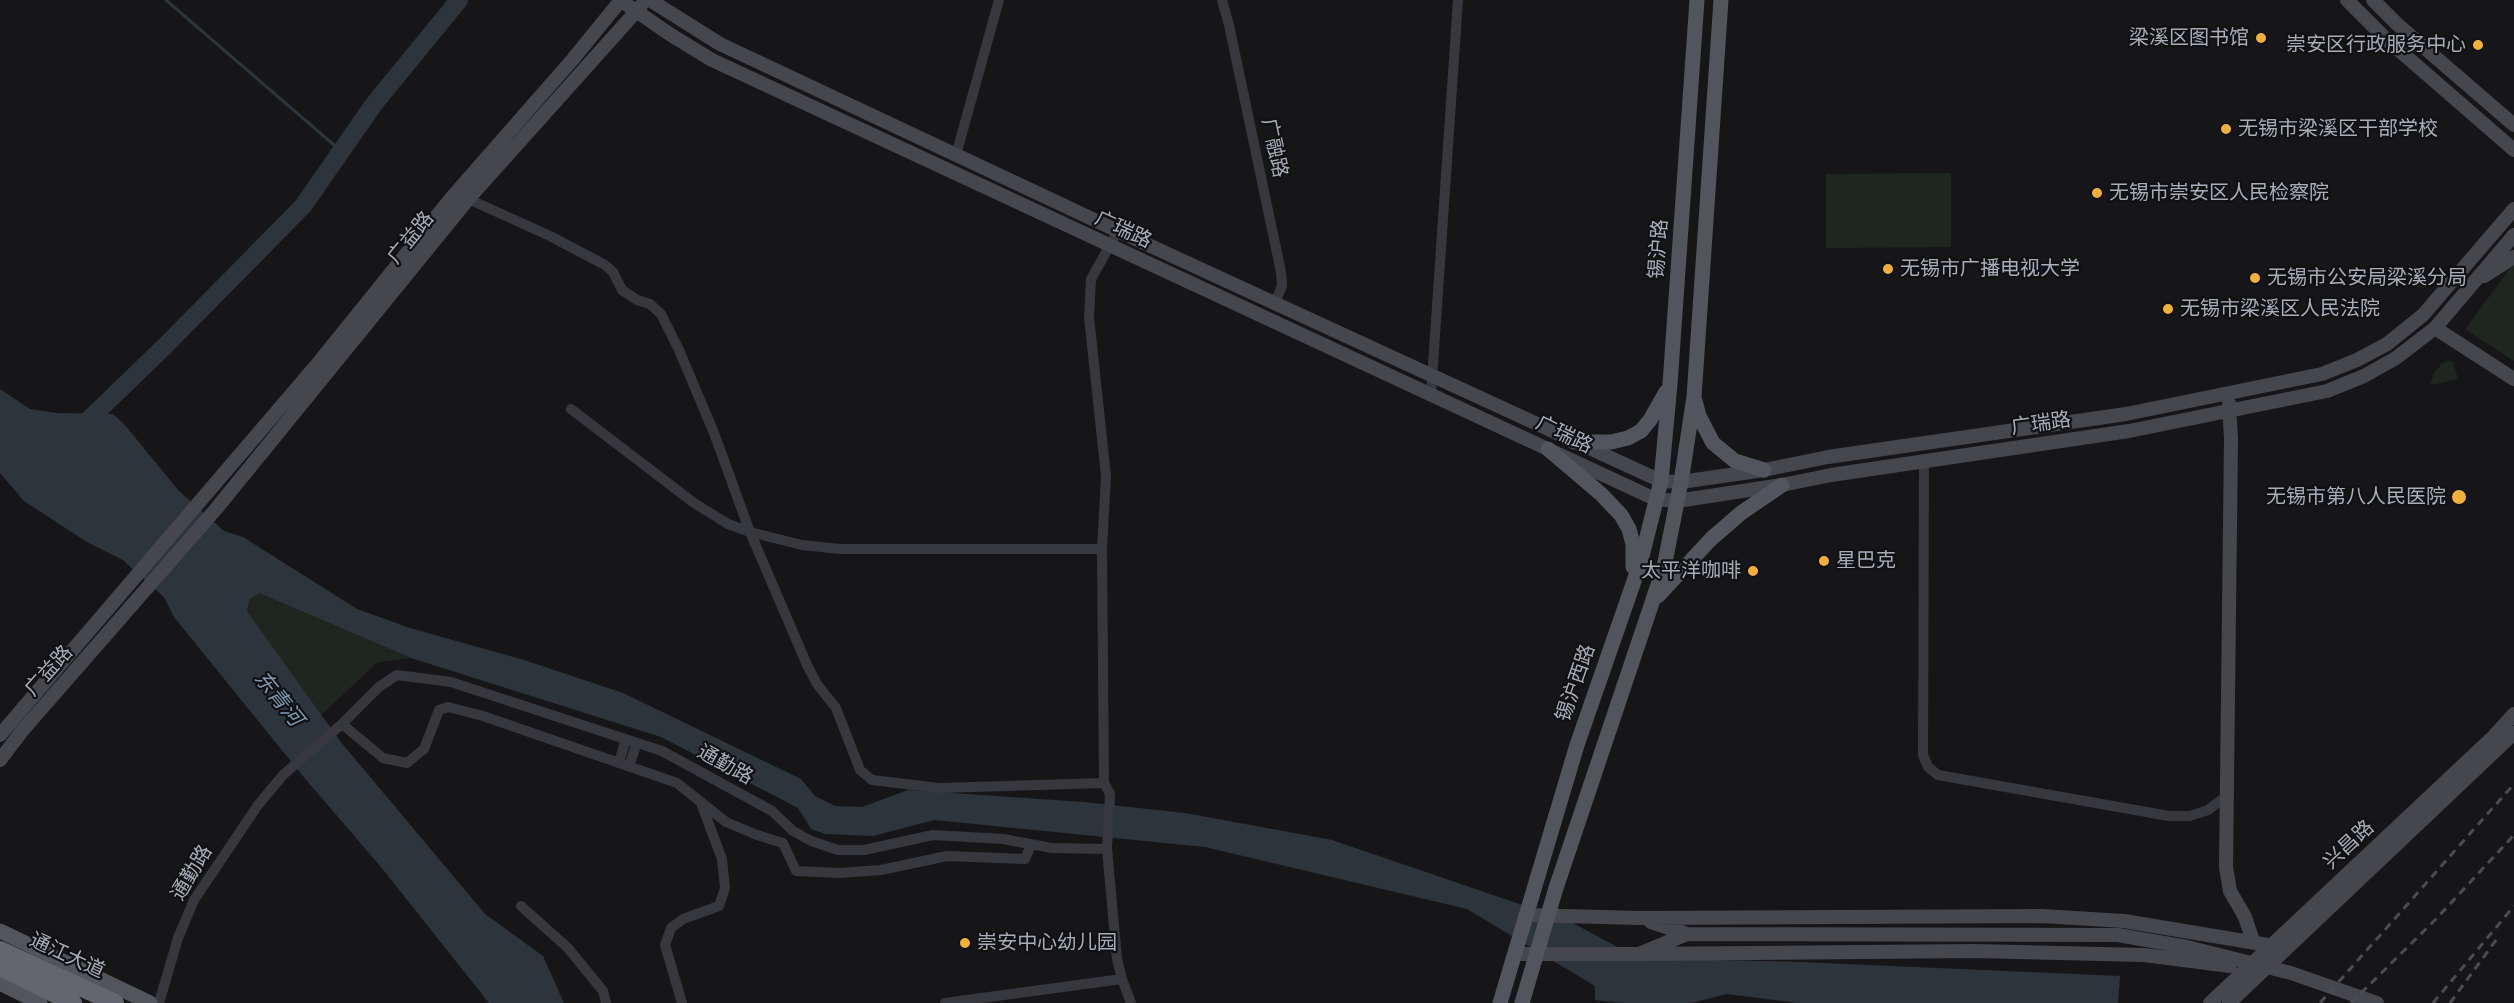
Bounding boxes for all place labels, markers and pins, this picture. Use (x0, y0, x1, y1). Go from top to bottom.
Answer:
place label: 梁溪区图书馆 (2129, 26, 2249, 50)
marker: 梁溪区图书馆 (2254, 31, 2268, 45)
place label: 崇安区行政服务中心 (2286, 33, 2466, 57)
marker: 崇安区行政服务中心 (2471, 38, 2485, 52)
place label: 无锡市梁溪区干部学校 (2238, 117, 2438, 141)
marker: 无锡市梁溪区干部学校 (2219, 122, 2233, 136)
place label: 无锡市崇安区人民检察院 (2109, 181, 2329, 205)
marker: 无锡市崇安区人民检察院 (2090, 186, 2104, 200)
place label: 无锡市广播电视大学 (1900, 257, 2080, 281)
marker: 无锡市广播电视大学 (1881, 262, 1895, 276)
place label: 无锡市公安局梁溪分局 (2267, 266, 2467, 290)
marker: 无锡市公安局梁溪分局 (2248, 271, 2262, 285)
place label: 无锡市梁溪区人民法院 (2180, 297, 2380, 321)
marker: 无锡市梁溪区人民法院 (2161, 302, 2175, 316)
place label: 无锡市第八人民医院 (2266, 485, 2446, 509)
marker: 无锡市第八人民医院 (2450, 488, 2468, 506)
place label: 星巴克 (1836, 549, 1896, 573)
marker: 星巴克 (1817, 554, 1831, 568)
place label: 太平洋咖啡 (1641, 559, 1741, 583)
marker: 太平洋咖啡 (1746, 564, 1760, 578)
place label: 崇安中心幼儿园 (977, 931, 1117, 955)
marker: 崇安中心幼儿园 (958, 936, 972, 950)

